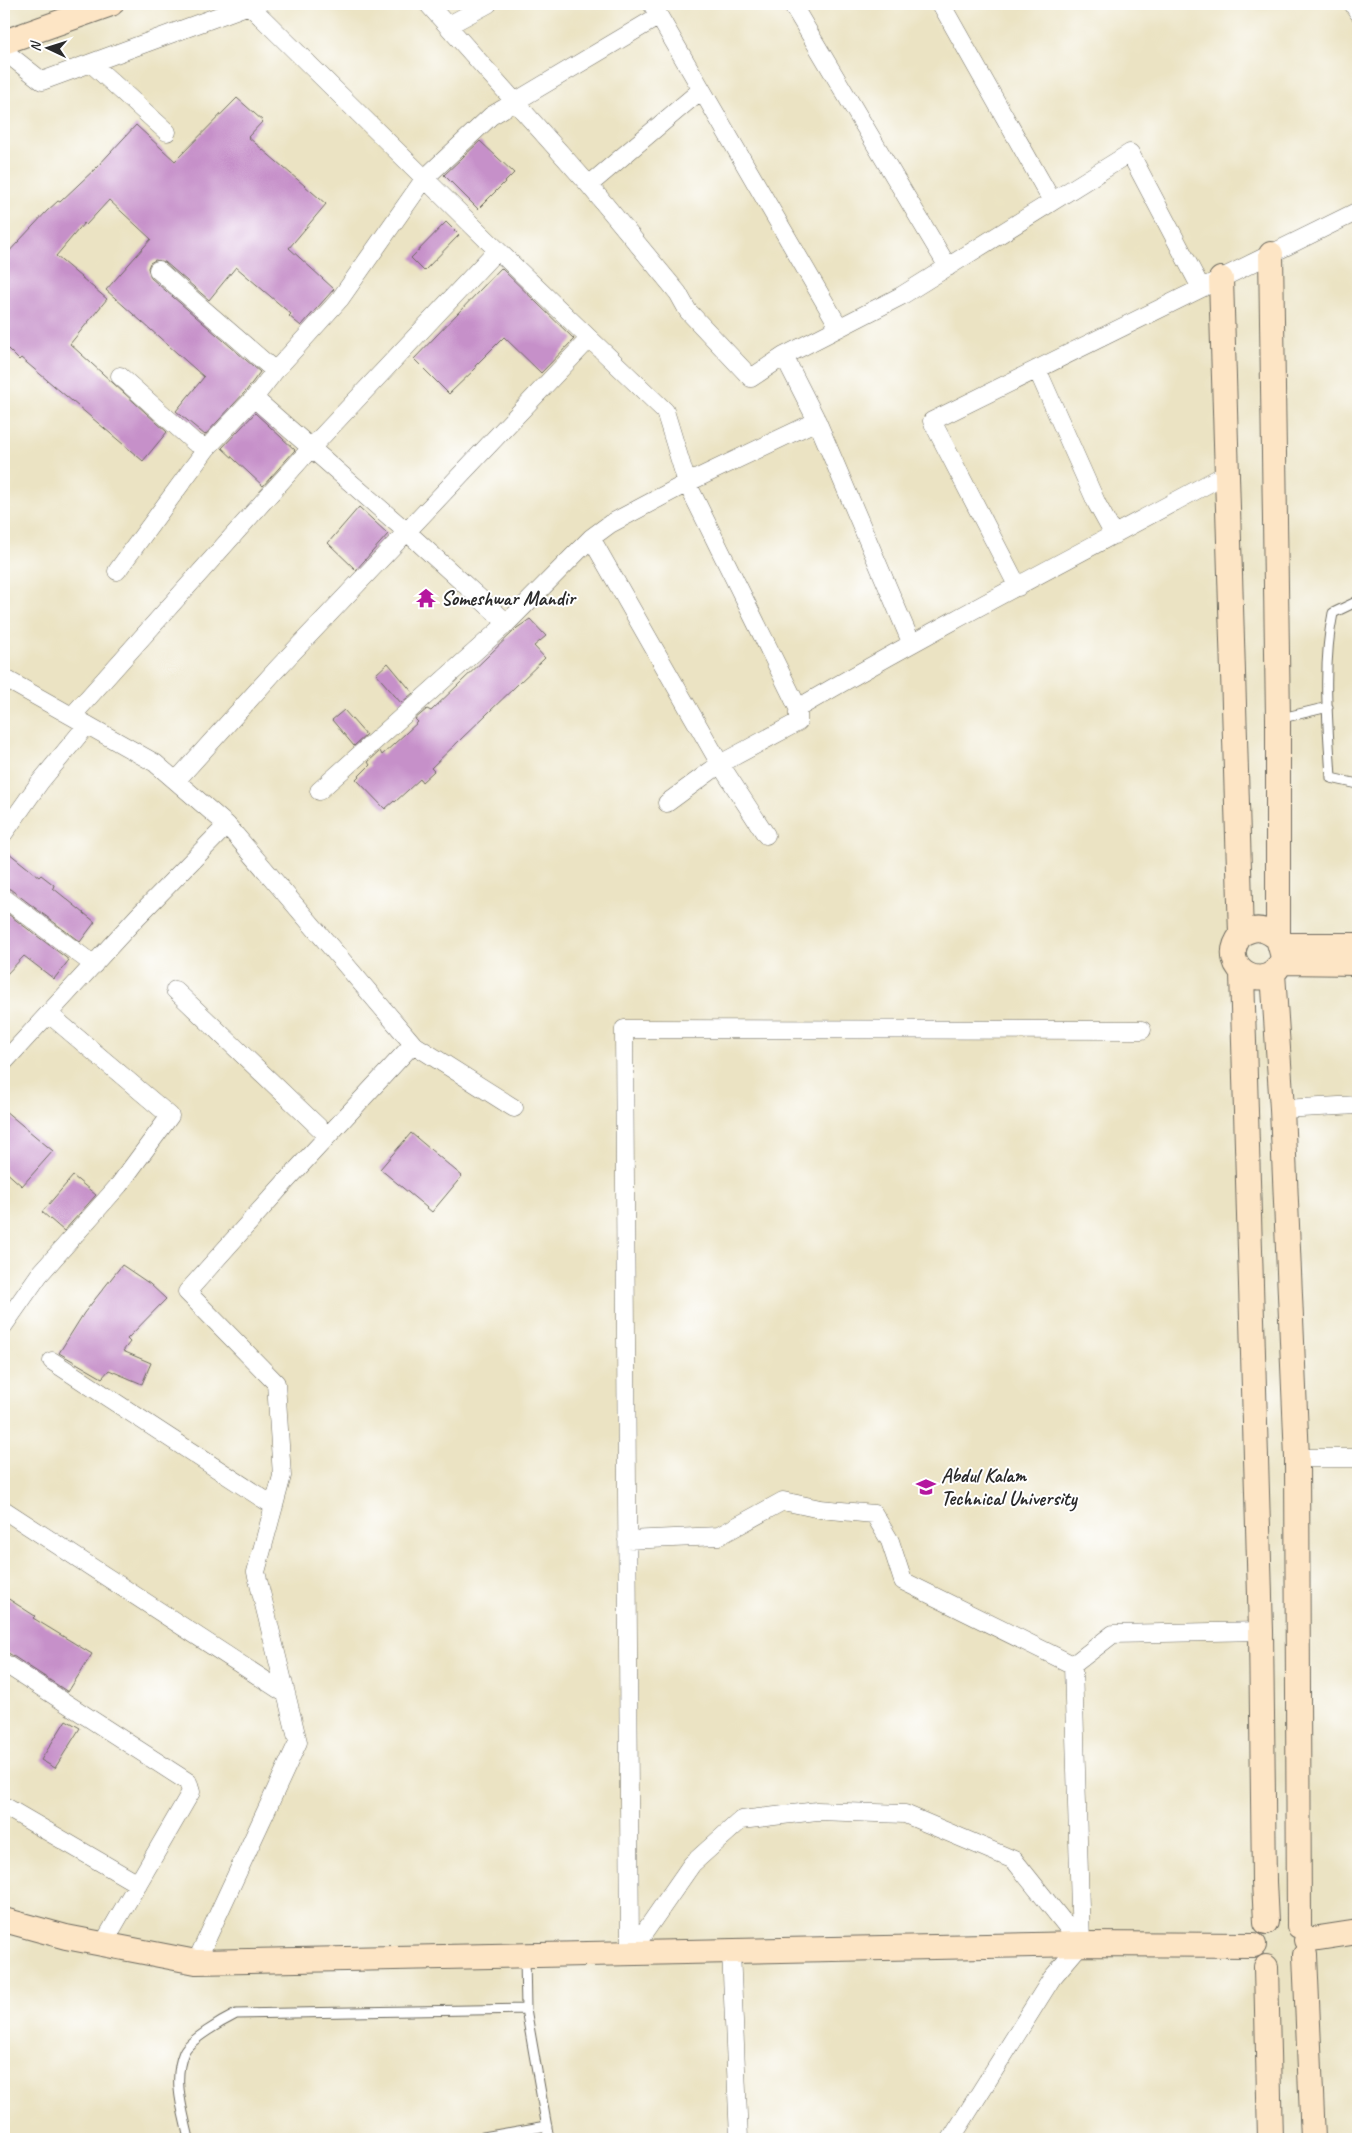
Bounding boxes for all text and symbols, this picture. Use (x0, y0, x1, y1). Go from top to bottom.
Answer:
north arrow (22, 22, 72, 72)
text: N (27, 40, 44, 52)
place label: Someshwar Mandir (441, 586, 578, 611)
temple icon: Someshwar Mandir (415, 587, 437, 609)
place label: Abdul Kalam Technical University (941, 1463, 1079, 1512)
school or university icon: Abdul Kalam Technical University (915, 1476, 937, 1498)

